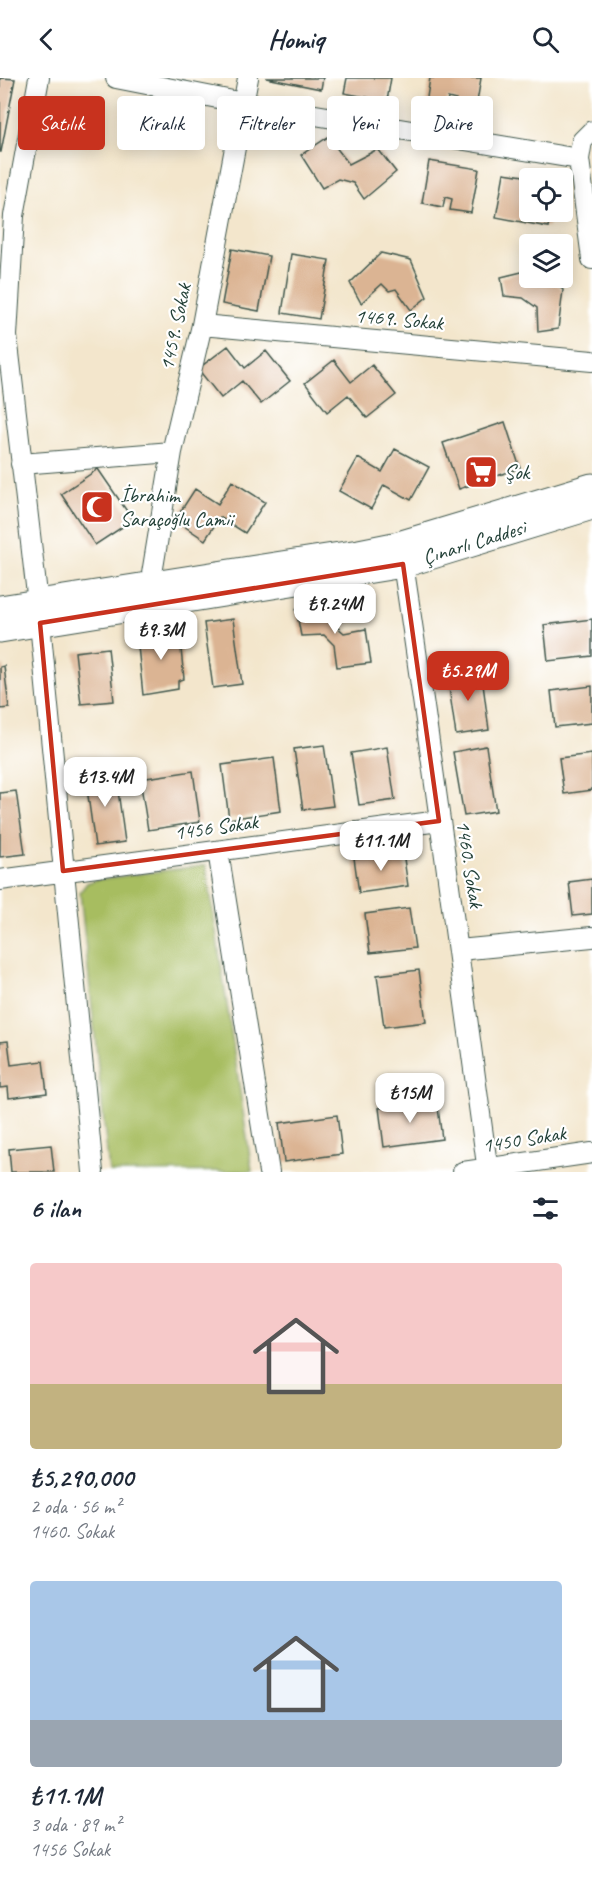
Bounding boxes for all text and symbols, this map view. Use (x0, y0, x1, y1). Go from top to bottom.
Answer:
text: Homiq (268, 22, 324, 56)
icon: back (30, 23, 63, 56)
icon: search (529, 23, 562, 56)
chip: Satılık (18, 96, 105, 150)
chip: Kiralık (117, 96, 205, 150)
chip: Filtreler (217, 96, 315, 150)
chip: Yeni (327, 96, 399, 150)
chip: Daire (411, 96, 493, 150)
map controls (519, 168, 573, 288)
button: locate (519, 168, 573, 222)
button: layers (519, 234, 573, 288)
street label: 1459. Sokak (153, 280, 197, 373)
street label: 1469. Sokak (354, 302, 445, 336)
supermarket icon: Şok (463, 454, 499, 490)
place label: Şok (504, 459, 532, 485)
place label: İbrahim Saraçoğlu Camii (120, 482, 236, 532)
mosque icon: İbrahim Saraçoğlu Camii (79, 489, 115, 525)
street label: Çınarlı Caddesi (419, 513, 532, 570)
pin: ₺9.24M (286, 584, 384, 635)
text: ₺9.24M (308, 591, 362, 616)
pin: ₺9.3M (119, 610, 203, 661)
text: ₺9.3M (138, 617, 184, 642)
pin: ₺5.29M (419, 651, 517, 702)
text: ₺5.29M (441, 658, 495, 683)
pin: ₺13.4M (56, 757, 154, 808)
text: ₺13.4M (78, 764, 132, 789)
street label: 1456 Sokak (173, 808, 261, 846)
street label: 1460. Sokak (450, 818, 490, 911)
pin: ₺11.1M (332, 821, 430, 872)
text: ₺11.1M (354, 828, 408, 853)
pin: ₺15M (374, 1073, 446, 1124)
text: ₺15M (389, 1080, 431, 1105)
street label: 1450 Sokak (480, 1119, 569, 1158)
text: 6 ilan (30, 1192, 81, 1225)
icon: filters (529, 1192, 562, 1225)
icon: home (242, 1302, 350, 1410)
text: ₺5,290,000 (30, 1461, 133, 1494)
text: 2 oda · 56 m² (30, 1494, 121, 1519)
text: 1460. Sokak (30, 1519, 114, 1544)
icon: home (242, 1620, 350, 1728)
text: ₺11.1M (30, 1779, 101, 1812)
text: 3 oda · 89 m² (30, 1812, 121, 1837)
text: 1456 Sokak (30, 1837, 110, 1862)

